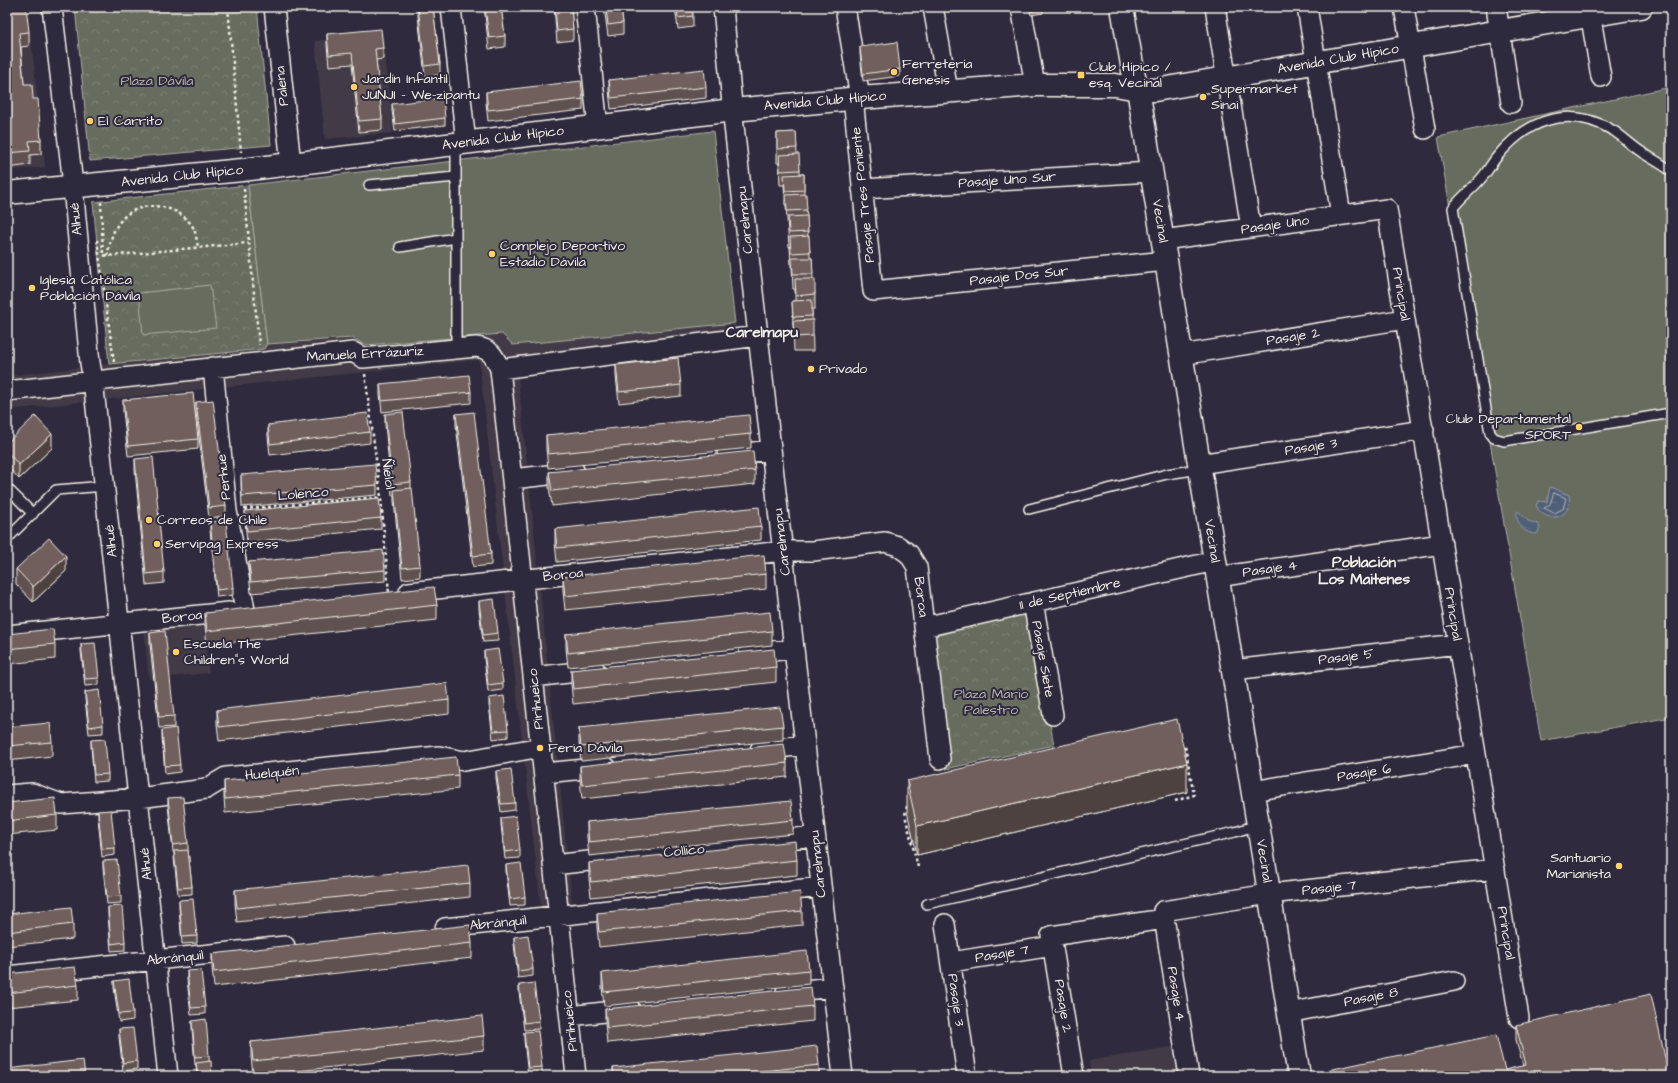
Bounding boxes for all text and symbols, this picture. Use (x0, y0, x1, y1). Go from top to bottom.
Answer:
street label: Avenida Club Hípico (1276, 38, 1400, 80)
place label: Ferretería Genesis (902, 54, 973, 90)
place label: Club Hípico / esq. Vecinal (1089, 57, 1172, 93)
street label: Palena (270, 65, 294, 107)
marker: Ferretería Genesis (889, 67, 899, 77)
place label: Jardín Infantil JUNJI - We-zipantu (362, 69, 480, 105)
marker: Club Hípico / esq. Vecinal (1076, 70, 1086, 80)
park label: Plaza Dávila (121, 71, 193, 91)
place label: Supermarket Sinai (1211, 79, 1298, 115)
marker: Jardín Infantil JUNJI - We-zipantu (349, 82, 359, 92)
street label: Avenida Club Hípico (763, 86, 887, 116)
marker: Supermarket Sinai (1198, 92, 1208, 102)
place label: El Carrito (98, 111, 162, 131)
marker: El Carrito (85, 116, 95, 126)
street label: Avenida Club Hípico (441, 121, 565, 155)
street label: Pasaje Tres Poniente (846, 126, 880, 264)
street label: Avenida Club Hípico (120, 160, 244, 192)
street label: Pasaje Uno Sur (957, 167, 1057, 193)
street label: Carelmapu (732, 185, 758, 255)
street label: Vecinal (1147, 198, 1173, 244)
street label: Alhué (64, 201, 88, 236)
street label: Pasaje Uno (1240, 210, 1310, 240)
place label: Complejo Deportivo Estadio Dávila (500, 236, 625, 272)
marker: Complejo Deportivo Estadio Dávila (487, 249, 497, 259)
street label: Pasaje Dos Sur (969, 261, 1070, 291)
street label: Principal (1387, 266, 1415, 322)
place label: Iglesia Católica Población Dávila (40, 270, 140, 306)
marker: Iglesia Católica Población Dávila (27, 283, 37, 293)
district label: Carelmapu (726, 322, 799, 343)
street label: Pasaje 2 (1265, 323, 1321, 351)
street label: Manuela Errázuriz (306, 341, 424, 367)
place label: Privado (819, 359, 867, 379)
marker: Privado (806, 364, 816, 374)
place label: Club Departamental SPORT (1446, 409, 1571, 445)
marker: Club Departamental SPORT (1574, 422, 1584, 432)
street label: Pasaje 3 (1283, 433, 1339, 461)
street label: Perhue (212, 453, 236, 501)
street label: Ñielol (376, 458, 400, 490)
street label: Lolenco (277, 482, 329, 506)
street label: Carelmapu (768, 507, 796, 577)
place label: Correos de Chile (157, 510, 268, 530)
marker: Correos de Chile (144, 515, 154, 525)
street label: Vecinal (1199, 518, 1225, 564)
street label: Alhué (99, 523, 123, 558)
place label: Servipag Express (165, 534, 278, 554)
marker: Servipag Express (152, 539, 162, 549)
district label: Población Los Maitenes (1318, 552, 1410, 590)
street label: Pasaje 4 (1241, 555, 1299, 583)
street label: Boroa (542, 563, 584, 587)
street label: 11 de Septiembre (1017, 573, 1123, 615)
street label: Boroa (909, 576, 933, 618)
street label: Principal (1439, 586, 1467, 642)
street label: Boroa (161, 605, 203, 629)
street label: Pasaje Siete (1026, 619, 1060, 699)
place label: Escuela The Children"s World (184, 634, 289, 670)
street label: Pasaje 5 (1317, 644, 1375, 670)
marker: Escuela The Children"s World (171, 647, 181, 657)
street label: Pirihueico (523, 667, 549, 731)
park label: Plaza Mario Palestro (954, 684, 1028, 720)
place label: Feria Dávila (548, 738, 623, 758)
marker: Feria Dávila (535, 743, 545, 753)
street label: Pasaje 6 (1335, 759, 1393, 787)
street label: Huelquén (244, 760, 300, 786)
street label: Carelmapu (805, 829, 831, 899)
street label: Vecinal (1251, 838, 1277, 884)
street label: Collico (663, 839, 706, 863)
street label: Alhué (134, 846, 158, 881)
place label: Santuario Marianista (1546, 848, 1611, 884)
marker: Santuario Marianista (1614, 861, 1624, 871)
street label: Pasaje 7 (1301, 875, 1358, 901)
street label: Principal (1492, 905, 1520, 961)
street label: Abránquil (468, 910, 528, 936)
street label: Pasaje 7 (974, 940, 1031, 968)
street label: Abránquil (145, 945, 205, 971)
street label: Pasaje 4 (1162, 965, 1190, 1023)
street label: Pasaje 3 (942, 972, 970, 1028)
street label: Pasaje 2 (1049, 978, 1077, 1034)
street label: Pasaje 8 (1342, 982, 1400, 1012)
street label: Pirihueico (557, 989, 583, 1053)

